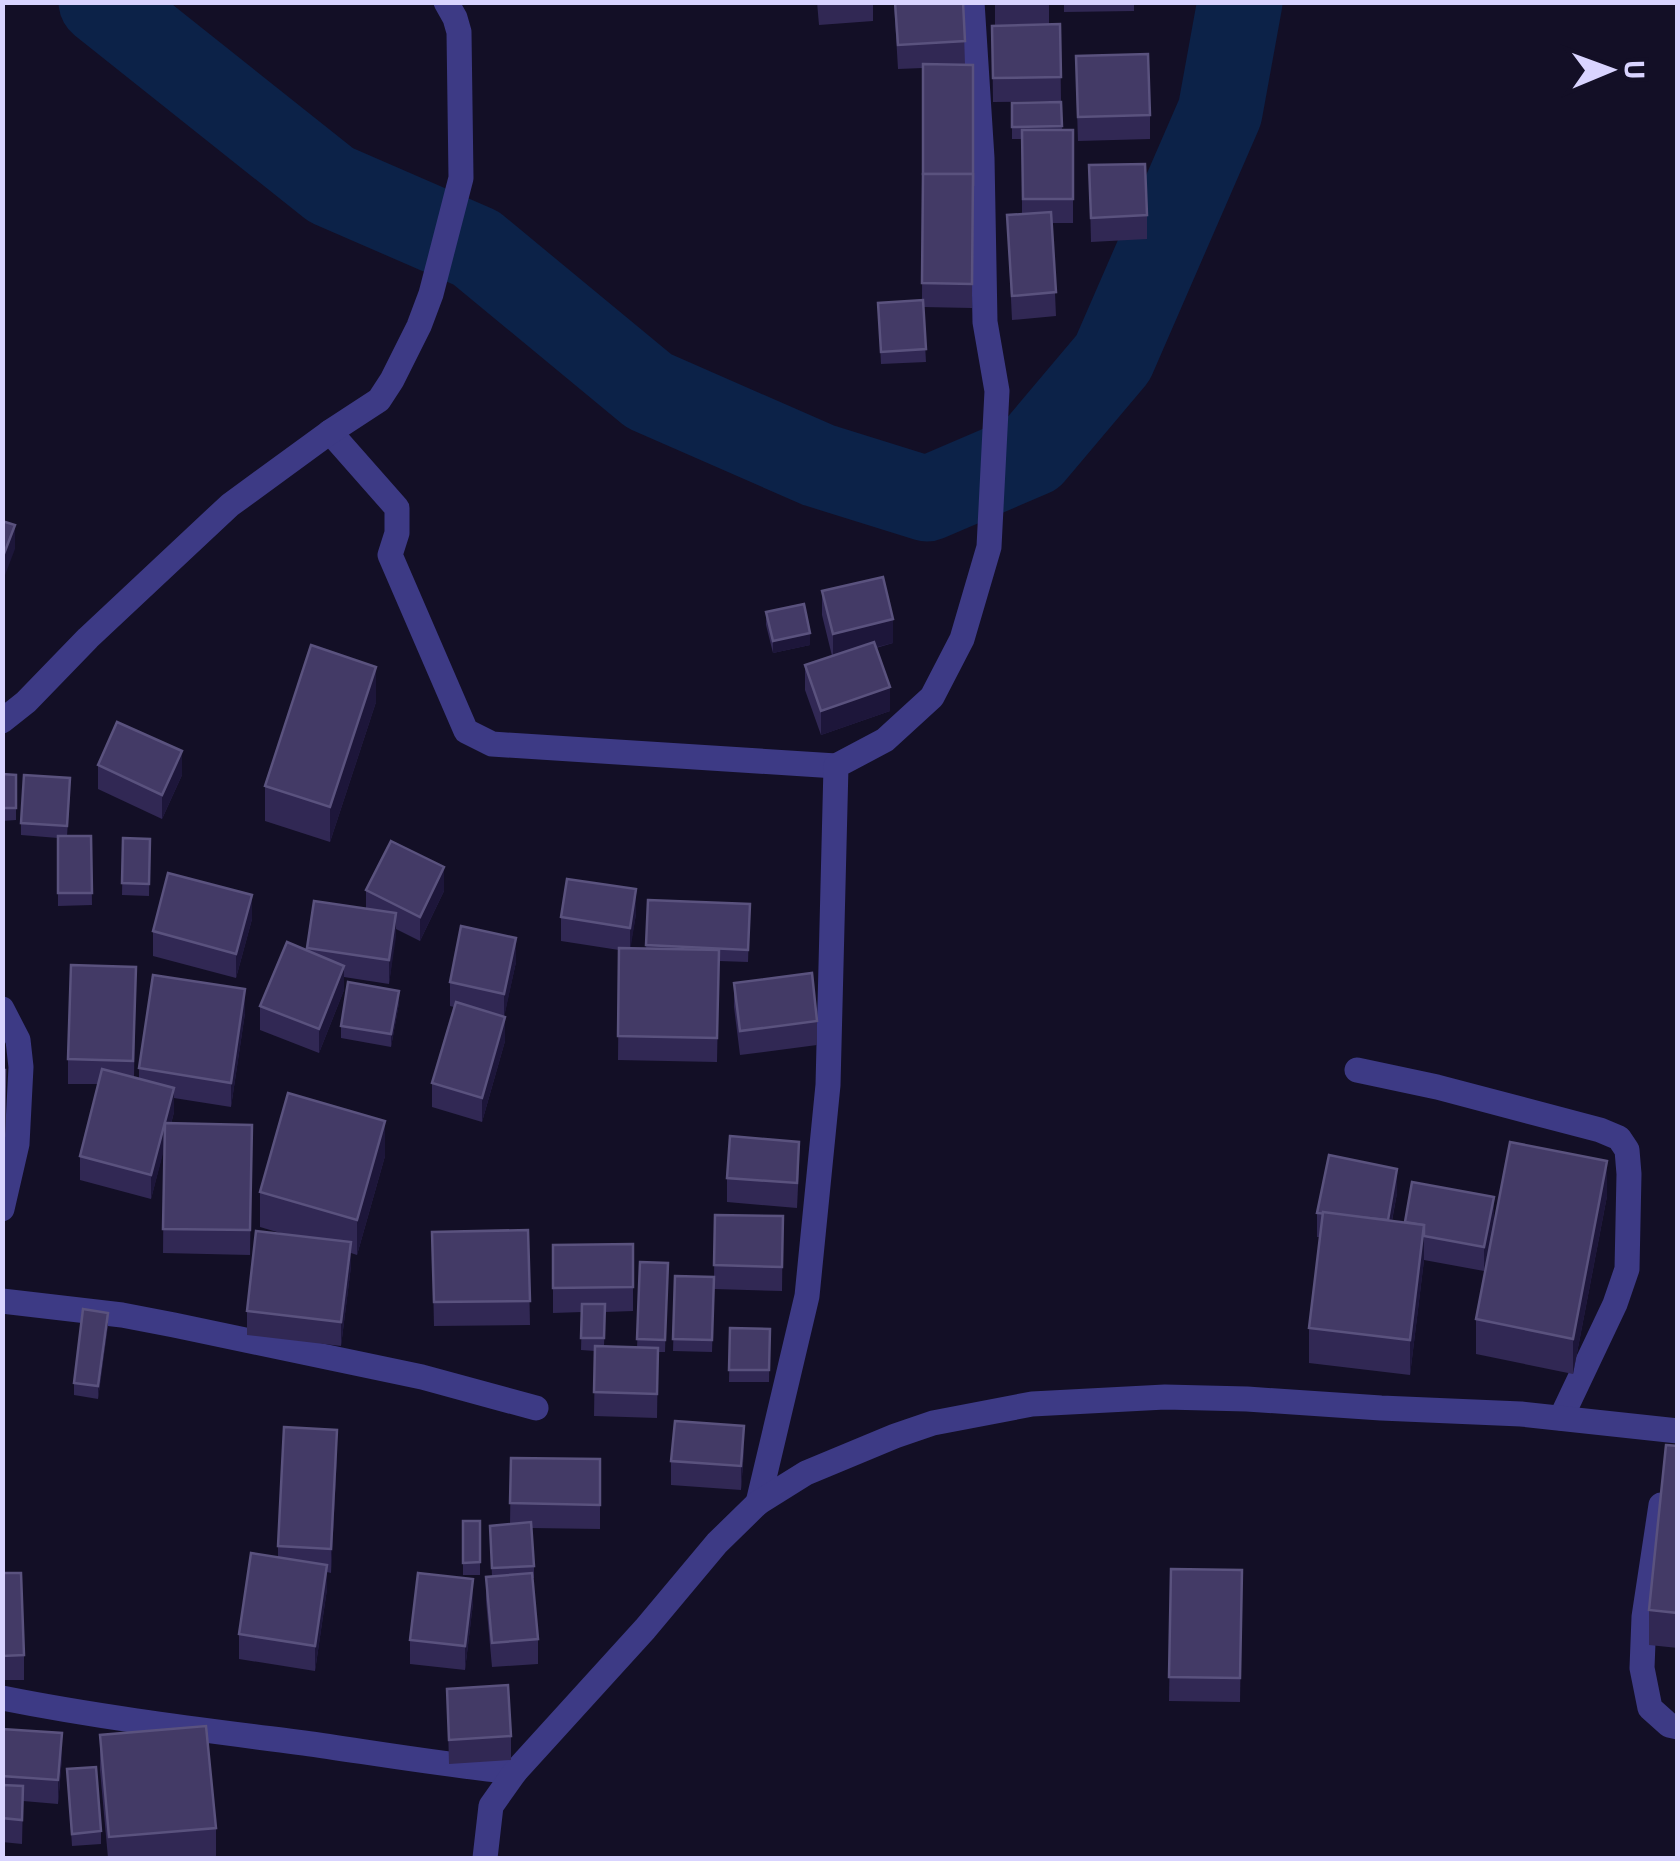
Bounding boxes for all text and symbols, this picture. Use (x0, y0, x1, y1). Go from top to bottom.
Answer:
north arrow (1560, 20, 1660, 120)
text: U (1619, 60, 1653, 79)

